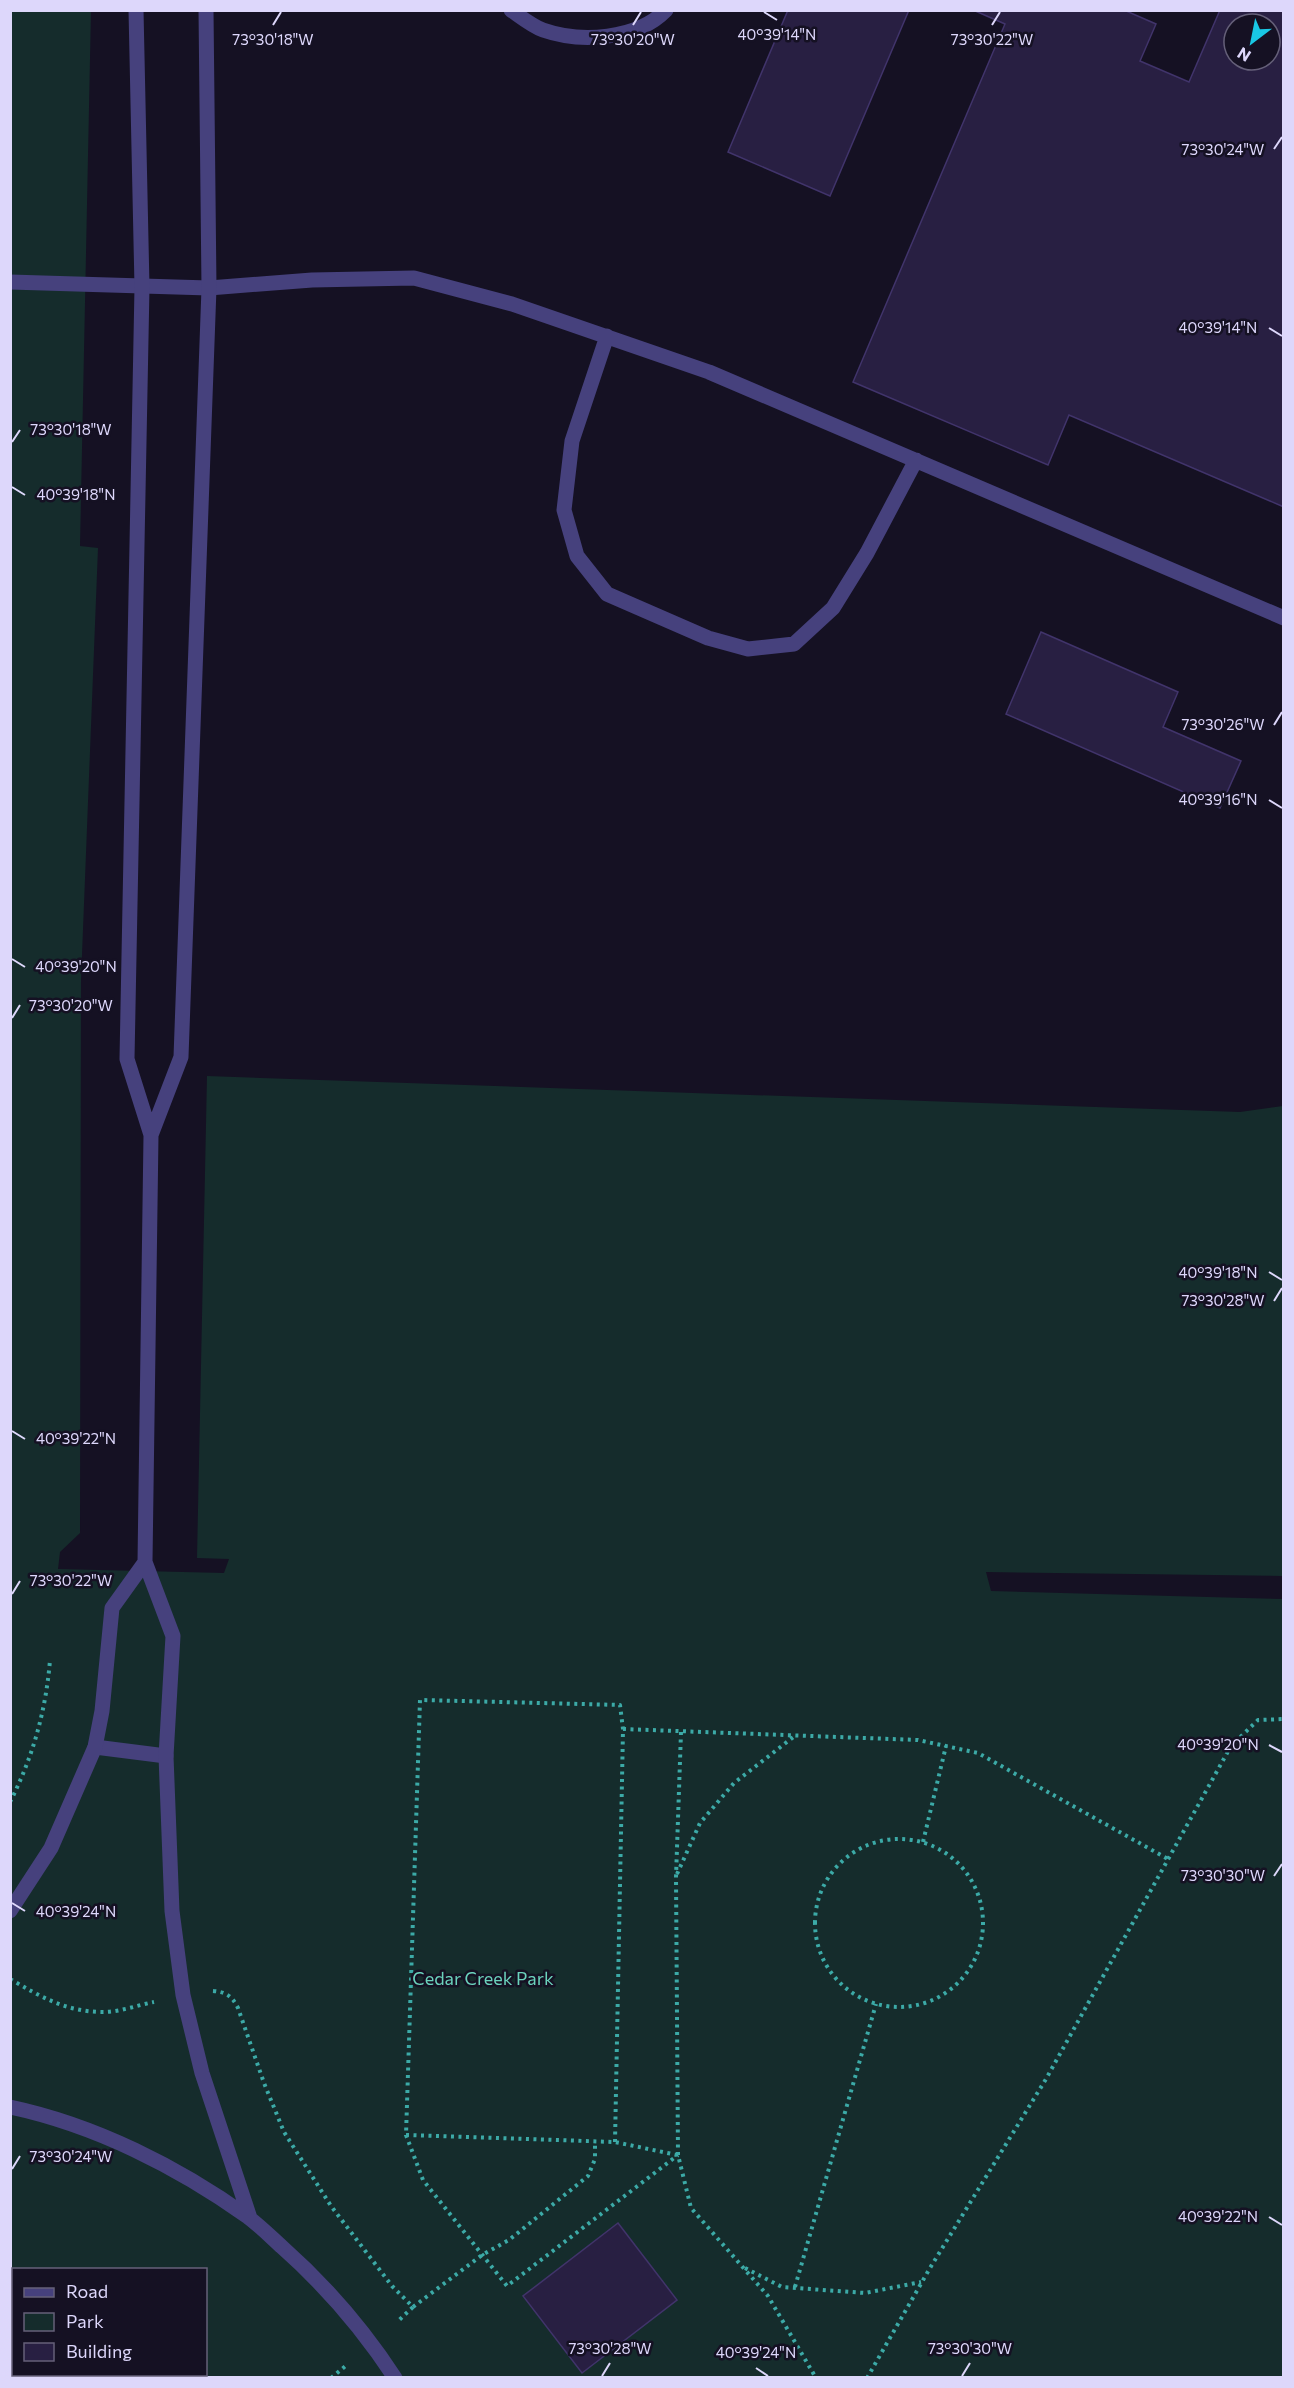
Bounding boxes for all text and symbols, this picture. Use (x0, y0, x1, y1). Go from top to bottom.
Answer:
north arrow (1222, 12, 1282, 72)
text: 40°39'14"N (738, 25, 816, 43)
text: 73°30'18"W (232, 30, 314, 48)
text: 73°30'20"W (591, 30, 675, 48)
text: 73°30'22"W (951, 30, 1033, 48)
text: N (1234, 44, 1254, 66)
text: 73°30'24"W (1182, 140, 1264, 158)
text: 40°39'14"N (1179, 318, 1257, 336)
text: 73°30'18"W (30, 420, 112, 438)
text: 40°39'18"N (37, 485, 115, 503)
text: 73°30'26"W (1181, 715, 1265, 733)
text: 40°39'16"N (1179, 790, 1257, 808)
text: 40°39'20"N (35, 957, 117, 975)
text: 73°30'20"W (29, 996, 113, 1014)
text: 40°39'18"N (1179, 1263, 1257, 1281)
text: 73°30'28"W (1181, 1291, 1265, 1309)
text: 40°39'22"N (36, 1429, 116, 1447)
text: 73°30'22"W (30, 1571, 112, 1589)
text: 40°39'20"N (1177, 1735, 1259, 1753)
text: 73°30'30"W (1181, 1866, 1265, 1884)
text: 40°39'24"N (36, 1902, 116, 1920)
park label: Cedar Creek Park (412, 1967, 554, 1989)
text: 73°30'24"W (30, 2147, 112, 2165)
text: 40°39'22"N (1178, 2207, 1258, 2225)
legend (12, 2268, 207, 2376)
text: Road (66, 2280, 108, 2302)
text: Park (66, 2310, 104, 2332)
text: 73°30'28"W (568, 2339, 652, 2357)
text: 73°30'30"W (928, 2339, 1012, 2357)
text: Building (66, 2340, 132, 2362)
text: 40°39'24"N (716, 2343, 796, 2361)

